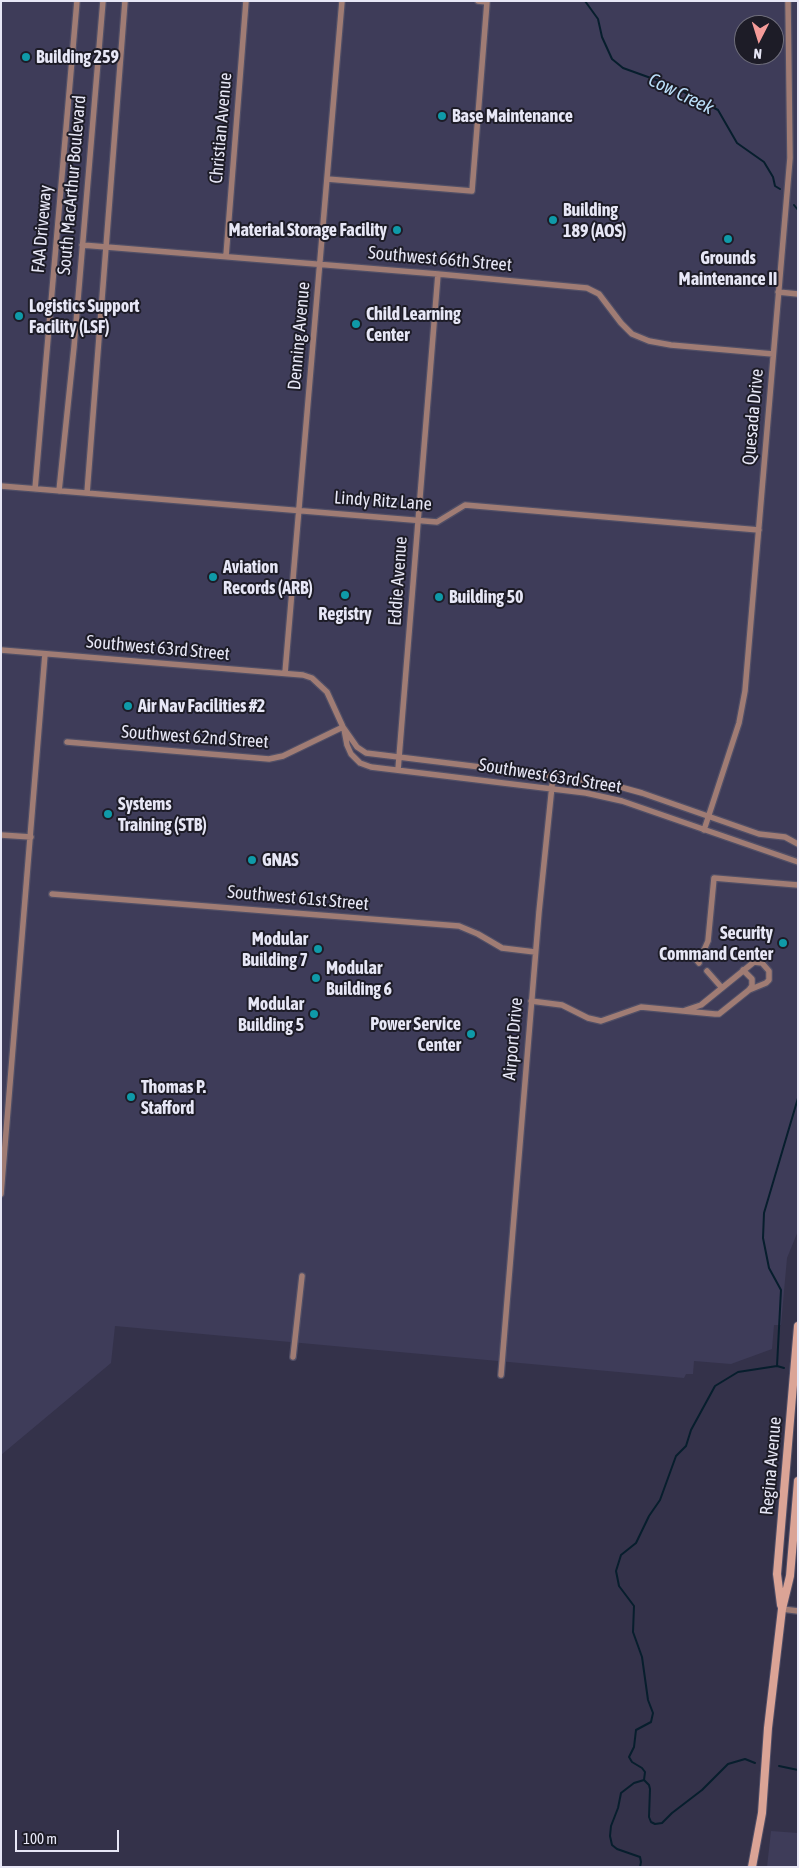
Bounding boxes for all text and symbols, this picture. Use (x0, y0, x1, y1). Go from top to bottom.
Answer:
north arrow (734, 15, 784, 65)
place label: Building 259 (36, 46, 119, 68)
text: N (753, 46, 763, 62)
marker: Building 259 (20, 51, 32, 63)
water label: Cow Creek (645, 68, 717, 120)
street label: Christian Avenue (205, 72, 237, 184)
street label: South MacArthur Boulevard (53, 94, 91, 276)
place label: Base Maintenance (452, 105, 573, 127)
marker: Base Maintenance (436, 110, 448, 122)
street label: FAA Driveway (27, 184, 57, 274)
place label: Building 189 (AOS) (563, 199, 626, 242)
marker: Building 189 (AOS) (547, 214, 559, 226)
place label: Material Storage Facility (228, 219, 387, 241)
marker: Material Storage Facility (391, 224, 403, 236)
marker: Grounds Maintenance II (722, 233, 734, 245)
street label: Southwest 66th Street (367, 242, 513, 276)
place label: Grounds Maintenance II (679, 247, 777, 290)
street label: Denning Avenue (284, 281, 314, 391)
place label: Logistics Support Facility (LSF) (29, 295, 140, 338)
place label: Child Learning Center (366, 303, 461, 346)
marker: Logistics Support Facility (LSF) (13, 310, 25, 322)
marker: Child Learning Center (350, 318, 362, 330)
street label: Quesada Drive (738, 368, 768, 466)
street label: Lindy Ritz Lane (333, 487, 433, 515)
street label: Eddie Avenue (384, 536, 412, 626)
place label: Aviation Records (ARB) (223, 556, 313, 598)
marker: Aviation Records (ARB) (207, 571, 219, 583)
place label: Building 50 (449, 586, 523, 608)
marker: Registry (339, 589, 351, 601)
marker: Building 50 (433, 591, 445, 603)
place label: Registry (318, 603, 372, 625)
street label: Southwest 63rd Street (85, 631, 231, 665)
place label: Air Nav Facilities #2 (138, 695, 265, 717)
marker: Air Nav Facilities #2 (122, 700, 134, 712)
street label: Southwest 62nd Street (121, 721, 269, 753)
street label: Southwest 63rd Street (477, 754, 623, 798)
place label: Systems Training (STB) (118, 793, 207, 836)
marker: Systems Training (STB) (102, 808, 114, 820)
place label: GNAS (262, 849, 299, 871)
marker: GNAS (246, 854, 258, 866)
street label: Southwest 61st Street (226, 881, 370, 915)
place label: Security Command Center (659, 922, 773, 964)
place label: Modular Building 7 (242, 928, 308, 971)
marker: Security Command Center (777, 937, 789, 949)
marker: Modular Building 7 (312, 943, 324, 955)
place label: Modular Building 6 (326, 957, 392, 1000)
marker: Modular Building 6 (310, 972, 322, 984)
place label: Modular Building 5 (238, 993, 304, 1036)
street label: Airport Drive (499, 997, 527, 1081)
marker: Modular Building 5 (308, 1008, 320, 1020)
place label: Power Service Center (370, 1013, 461, 1056)
marker: Power Service Center (465, 1028, 477, 1040)
place label: Thomas P. Stafford (141, 1076, 206, 1118)
marker: Thomas P. Stafford (125, 1091, 137, 1103)
street label: Regina Avenue (756, 1416, 786, 1516)
scale bar (18, 1820, 121, 1852)
text: 100 m (23, 1830, 57, 1847)

